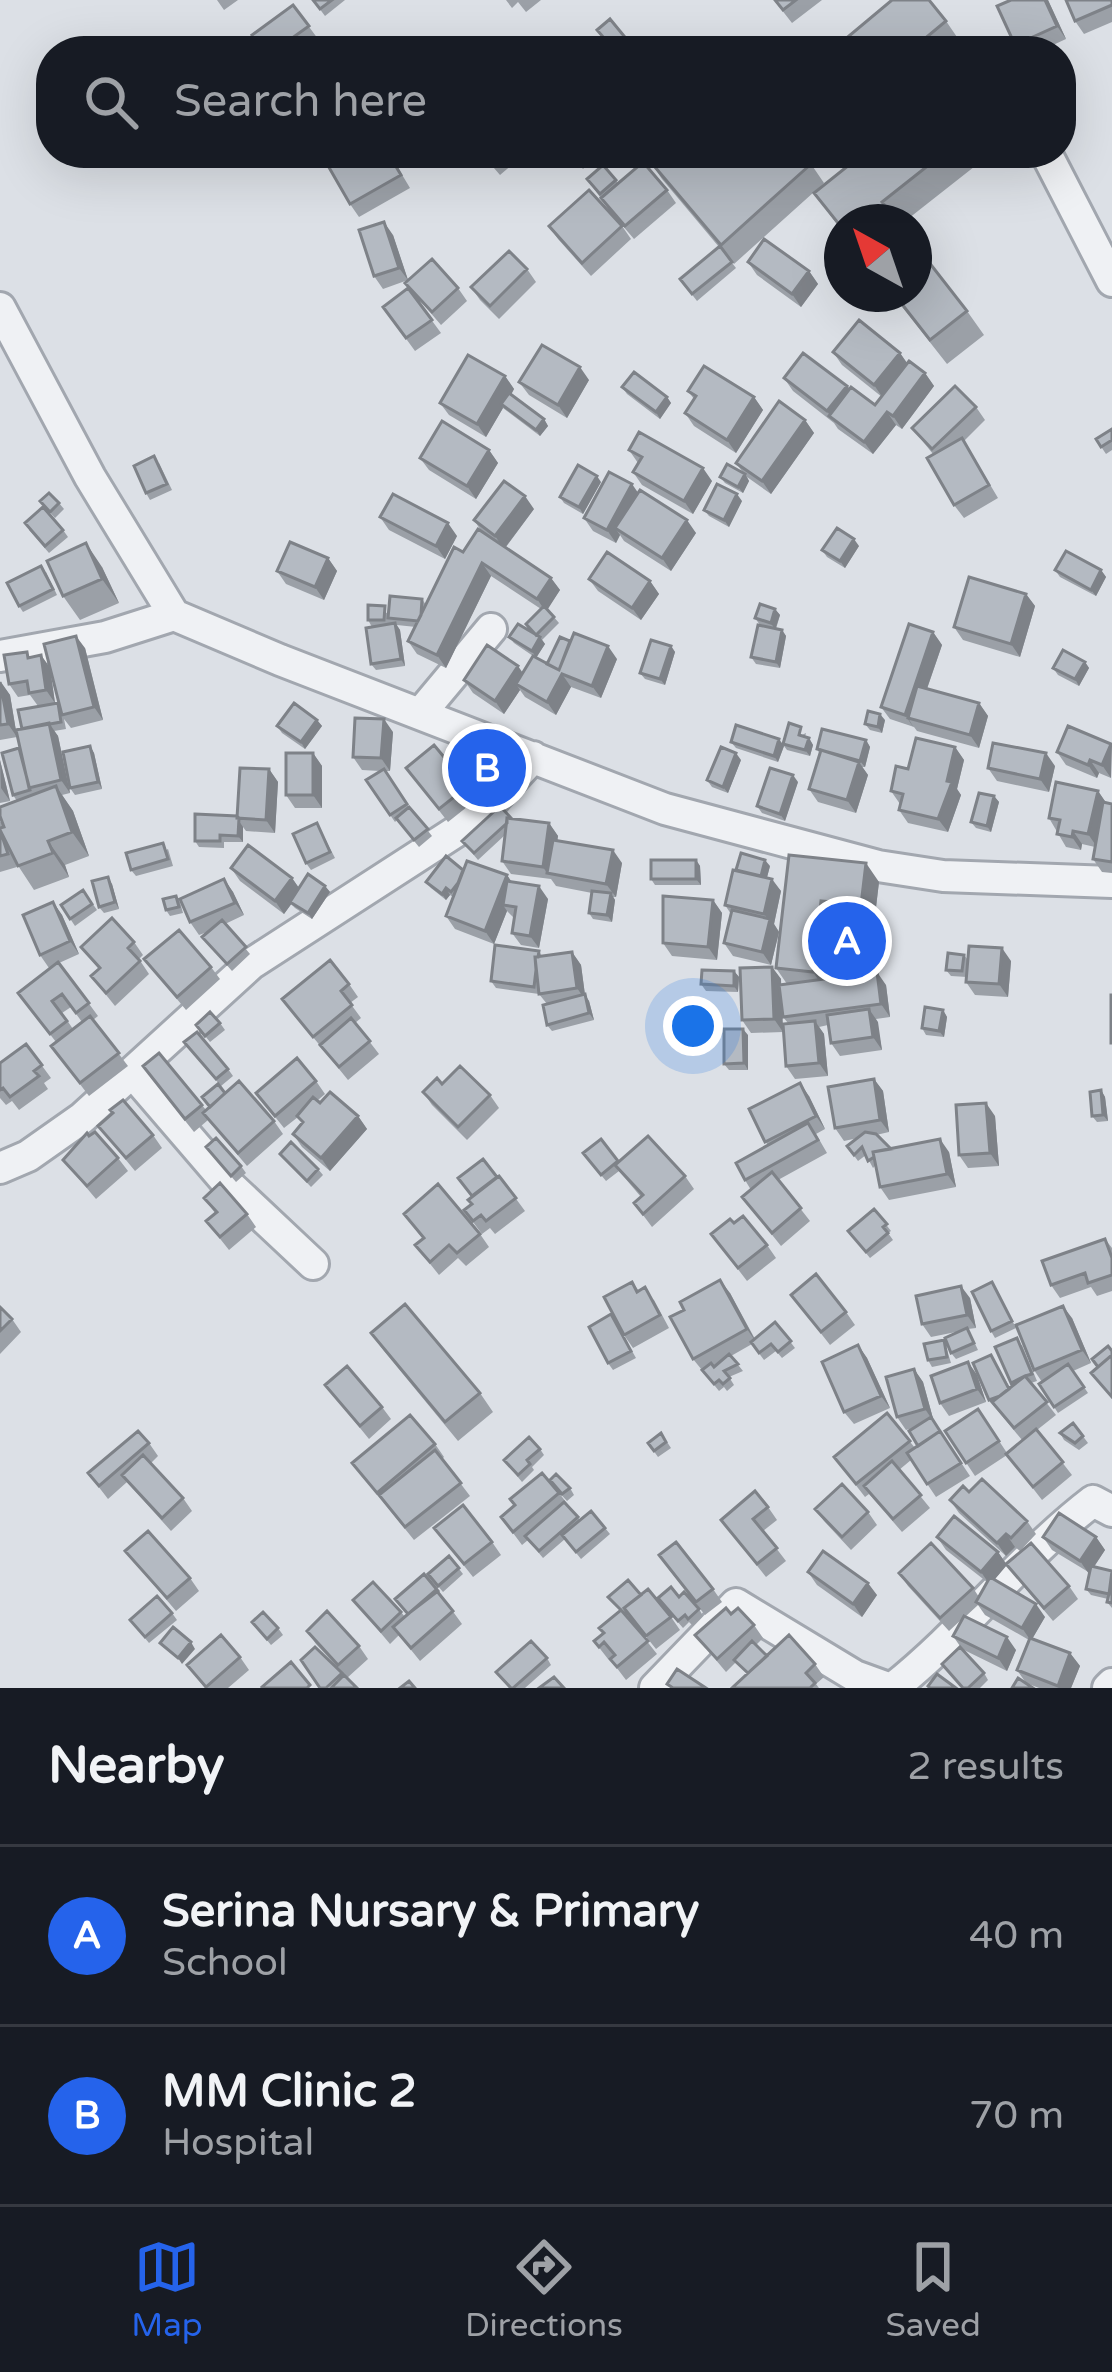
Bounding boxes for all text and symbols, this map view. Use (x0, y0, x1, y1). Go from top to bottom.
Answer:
search box (36, 36, 1076, 168)
icon: search (78, 69, 144, 135)
text: Search here (174, 75, 427, 129)
north arrow (824, 204, 932, 312)
pin: B (448, 723, 526, 813)
pin: A (808, 896, 886, 986)
your location (663, 996, 723, 1056)
text: Nearby (48, 1735, 225, 1797)
text: 2 results (907, 1743, 1064, 1790)
text: Serina Nursary & Primary (162, 1885, 699, 1939)
text: A (72, 1912, 102, 1959)
text: 40 m (969, 1912, 1064, 1959)
text: School (162, 1939, 288, 1986)
text: MM Clinic 2 (162, 2065, 417, 2119)
text: B (73, 2092, 101, 2139)
text: 70 m (969, 2092, 1064, 2139)
text: Hospital (162, 2119, 314, 2166)
tab: Map (131, 2234, 203, 2345)
tab: Directions (465, 2234, 623, 2345)
tab: Saved (885, 2234, 981, 2345)

